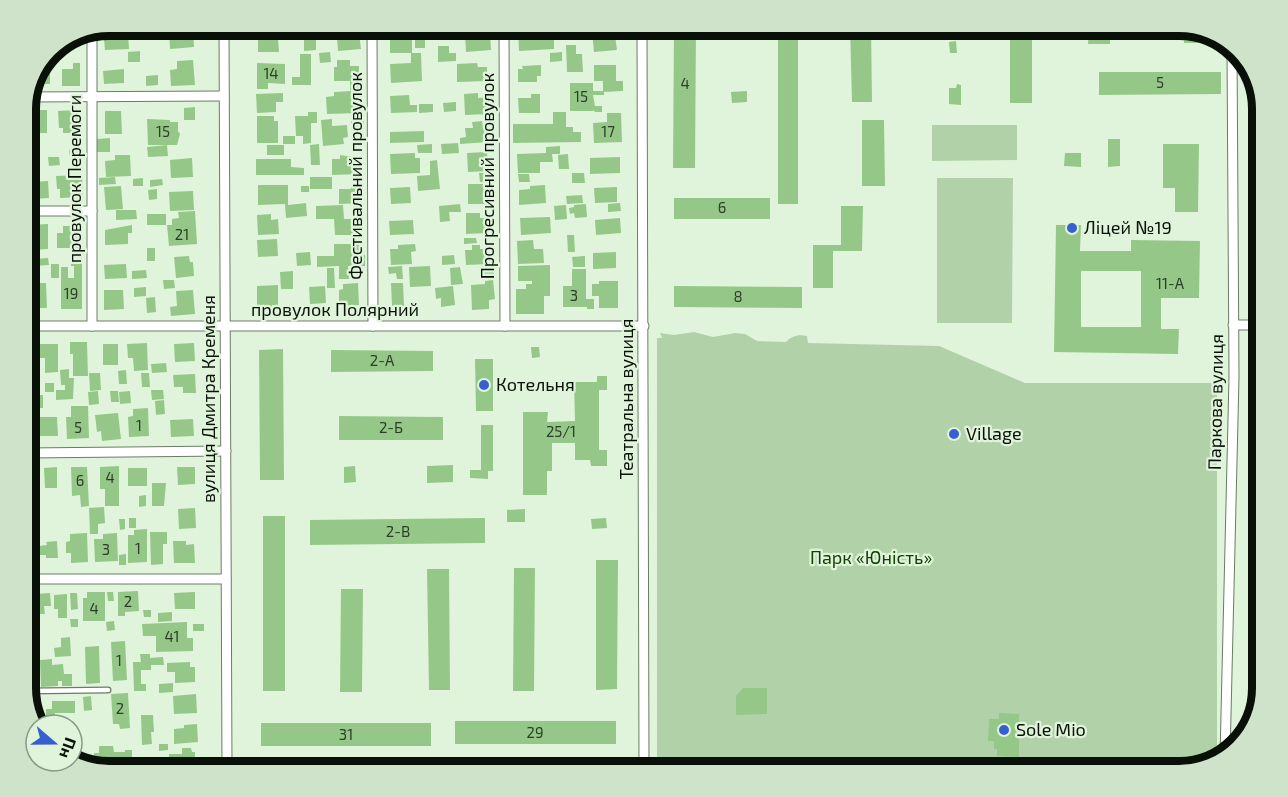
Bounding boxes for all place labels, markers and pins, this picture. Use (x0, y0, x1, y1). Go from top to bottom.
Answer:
place label: Ліцей №19 (1084, 216, 1172, 238)
marker: Ліцей №19 (1065, 221, 1079, 235)
place label: Котельня (496, 373, 575, 395)
marker: Котельня (477, 378, 491, 392)
place label: Village (966, 422, 1022, 444)
marker: Village (947, 427, 961, 441)
place label: Sole Mio (1016, 718, 1086, 740)
marker: Sole Mio (997, 723, 1011, 737)

